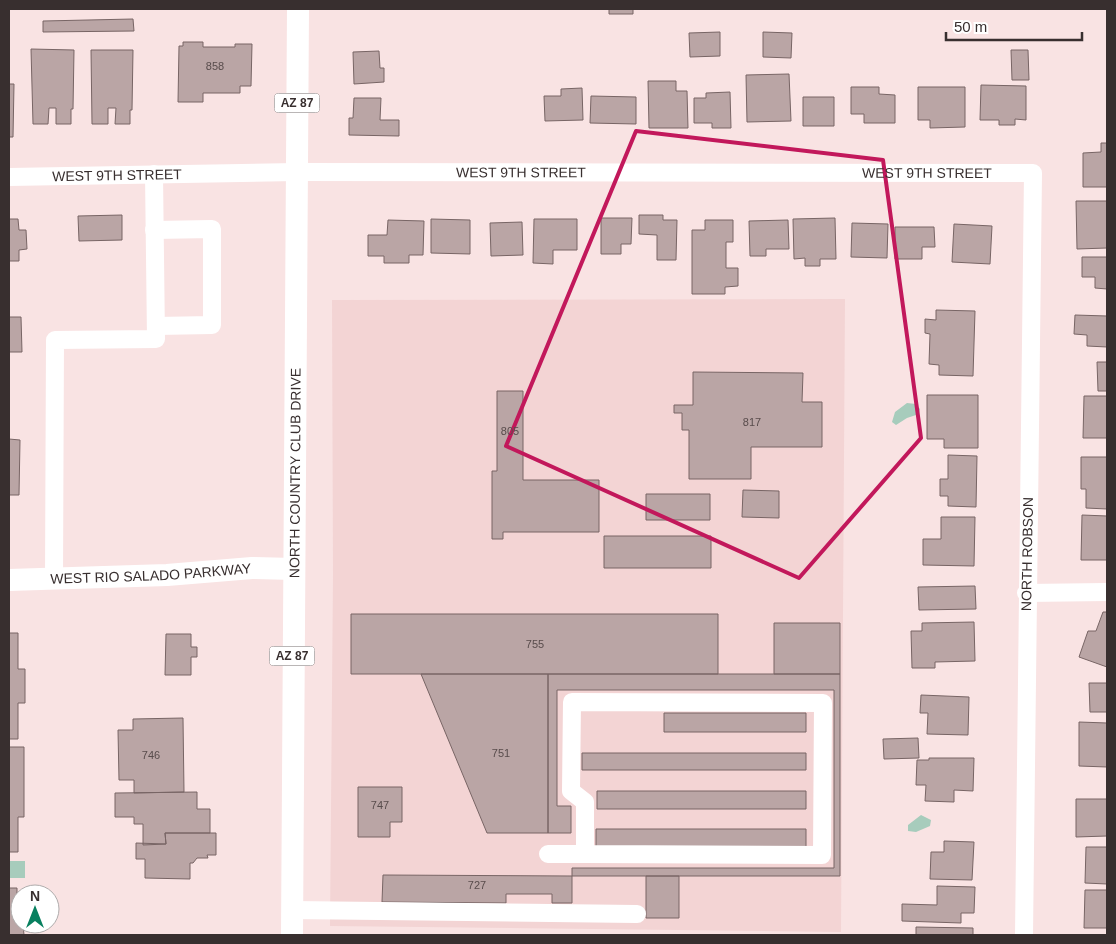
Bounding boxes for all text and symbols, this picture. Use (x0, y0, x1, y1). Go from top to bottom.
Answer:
scale bar (946, 10, 1082, 42)
text: 50 m (954, 18, 987, 35)
house number: 858 (206, 60, 224, 72)
road number: AZ 87 (274, 94, 320, 112)
street label: WEST 9TH STREET (456, 164, 586, 180)
street label: WEST 9TH STREET (862, 165, 992, 181)
street label: WEST 9TH STREET (52, 166, 182, 184)
street label: NORTH COUNTRY CLUB DRIVE (286, 368, 304, 578)
house number: 817 (743, 416, 761, 428)
house number: 805 (501, 425, 519, 437)
street label: NORTH ROBSON (1018, 497, 1036, 611)
street label: WEST RIO SALADO PARKWAY (50, 560, 253, 587)
house number: 755 (526, 638, 544, 650)
road number: AZ 87 (270, 646, 314, 666)
house number: 751 (492, 747, 510, 759)
house number: 746 (142, 749, 160, 761)
house number: 747 (371, 799, 389, 811)
house number: 727 (468, 879, 486, 891)
north arrow (10, 884, 60, 934)
text: N (30, 888, 40, 904)

